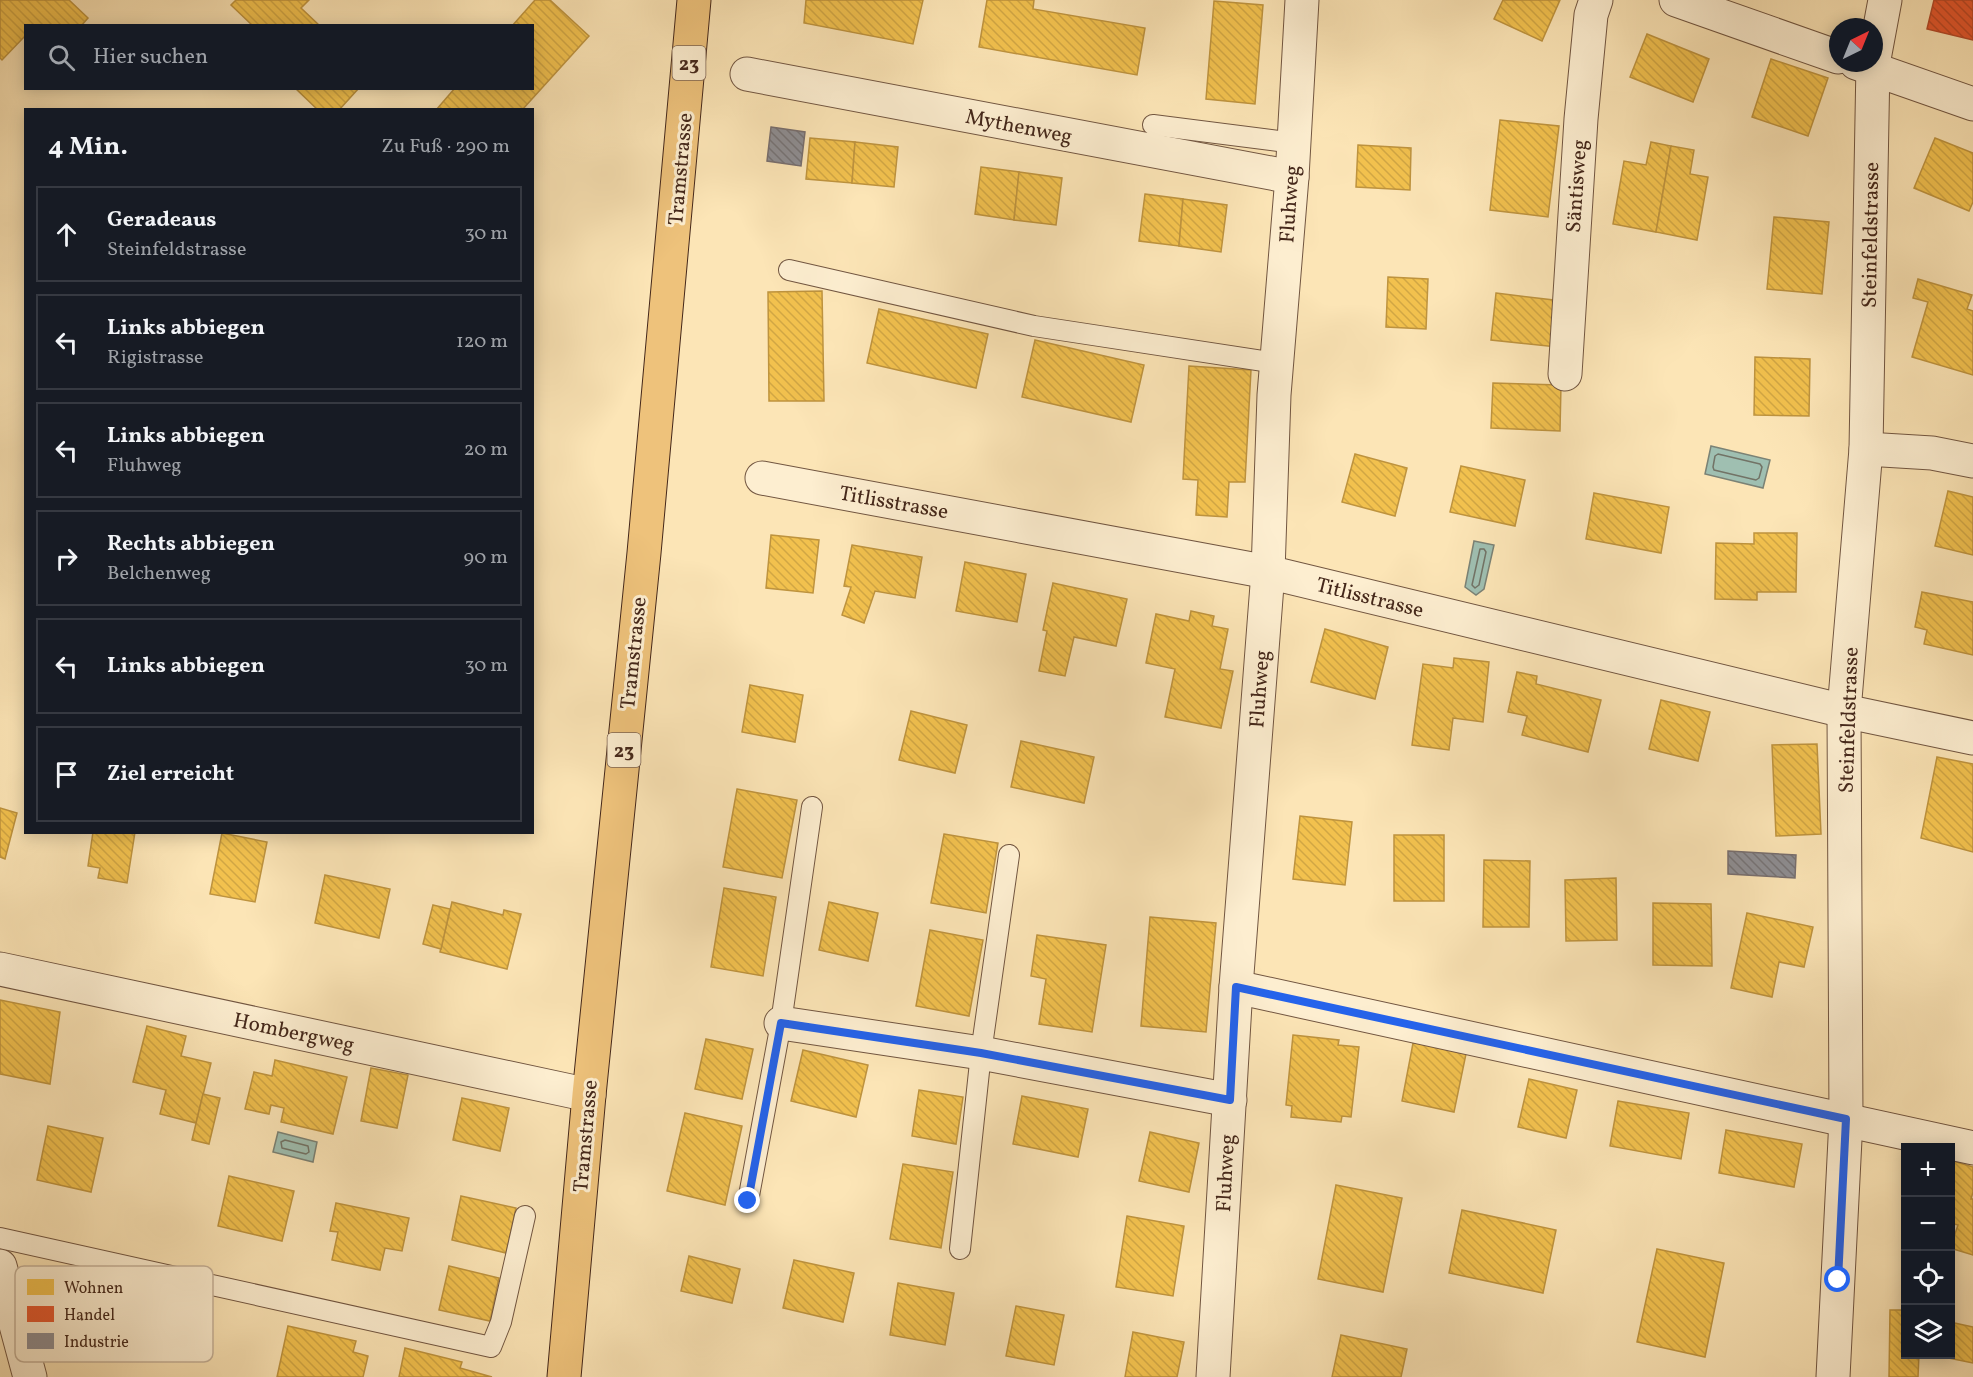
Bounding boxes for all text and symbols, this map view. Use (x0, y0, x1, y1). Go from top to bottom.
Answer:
north arrow (1829, 18, 1883, 72)
search box (24, 24, 534, 90)
icon: search (45, 41, 78, 74)
text: Hier suchen (93, 42, 208, 73)
road number: 23 (672, 46, 706, 80)
street label: Mythenweg (963, 103, 1075, 152)
street label: Tramstrasse (662, 112, 701, 227)
text: 4 Min. (48, 129, 128, 165)
text: Zu Fuß · 290 m (381, 133, 510, 161)
street label: Säntisweg (1560, 138, 1595, 234)
street label: Steinfeldstrasse (1856, 162, 1887, 308)
street label: Fluhweg (1273, 164, 1308, 244)
text: Geradeaus (107, 205, 217, 236)
icon: ahead (50, 218, 83, 251)
text: 30 m (464, 220, 508, 248)
text: Steinfeldstrasse (107, 236, 246, 264)
text: Links abbiegen (107, 313, 265, 344)
icon: left (50, 326, 83, 359)
text: 120 m (456, 328, 508, 356)
text: Rigistrasse (107, 344, 203, 372)
text: Links abbiegen (107, 421, 265, 452)
icon: left (50, 434, 83, 467)
text: 20 m (464, 436, 508, 464)
text: Fluhweg (107, 452, 182, 480)
street label: Titlisstrasse (837, 480, 950, 527)
text: Rechts abbiegen (107, 529, 275, 560)
icon: right (50, 542, 83, 575)
text: 90 m (464, 544, 508, 572)
text: Belchenweg (107, 560, 211, 588)
street label: Titlisstrasse (1313, 571, 1427, 626)
street label: Tramstrasse (614, 595, 655, 711)
street label: Steinfeldstrasse (1832, 646, 1867, 794)
street label: Fluhweg (1243, 649, 1278, 729)
icon: left (50, 650, 83, 683)
text: Links abbiegen (107, 651, 265, 682)
text: 30 m (464, 652, 508, 680)
road number: 23 (608, 733, 640, 767)
icon: arrive (50, 758, 83, 791)
text: Ziel erreicht (107, 759, 234, 790)
street label: Hombergweg (230, 1006, 357, 1060)
street label: Tramstrasse (567, 1079, 606, 1194)
street label: Fluhweg (1210, 1133, 1243, 1213)
map controls (1901, 1143, 1955, 1359)
button: + (1901, 1143, 1955, 1197)
route end (734, 1187, 760, 1213)
button: − (1901, 1197, 1955, 1251)
button: locate (1901, 1251, 1955, 1305)
legend (15, 1266, 213, 1362)
route start (1824, 1266, 1850, 1292)
text: Wohnen (64, 1278, 123, 1300)
text: Handel (64, 1305, 115, 1327)
button: layers (1901, 1305, 1955, 1359)
text: Industrie (64, 1332, 129, 1354)

